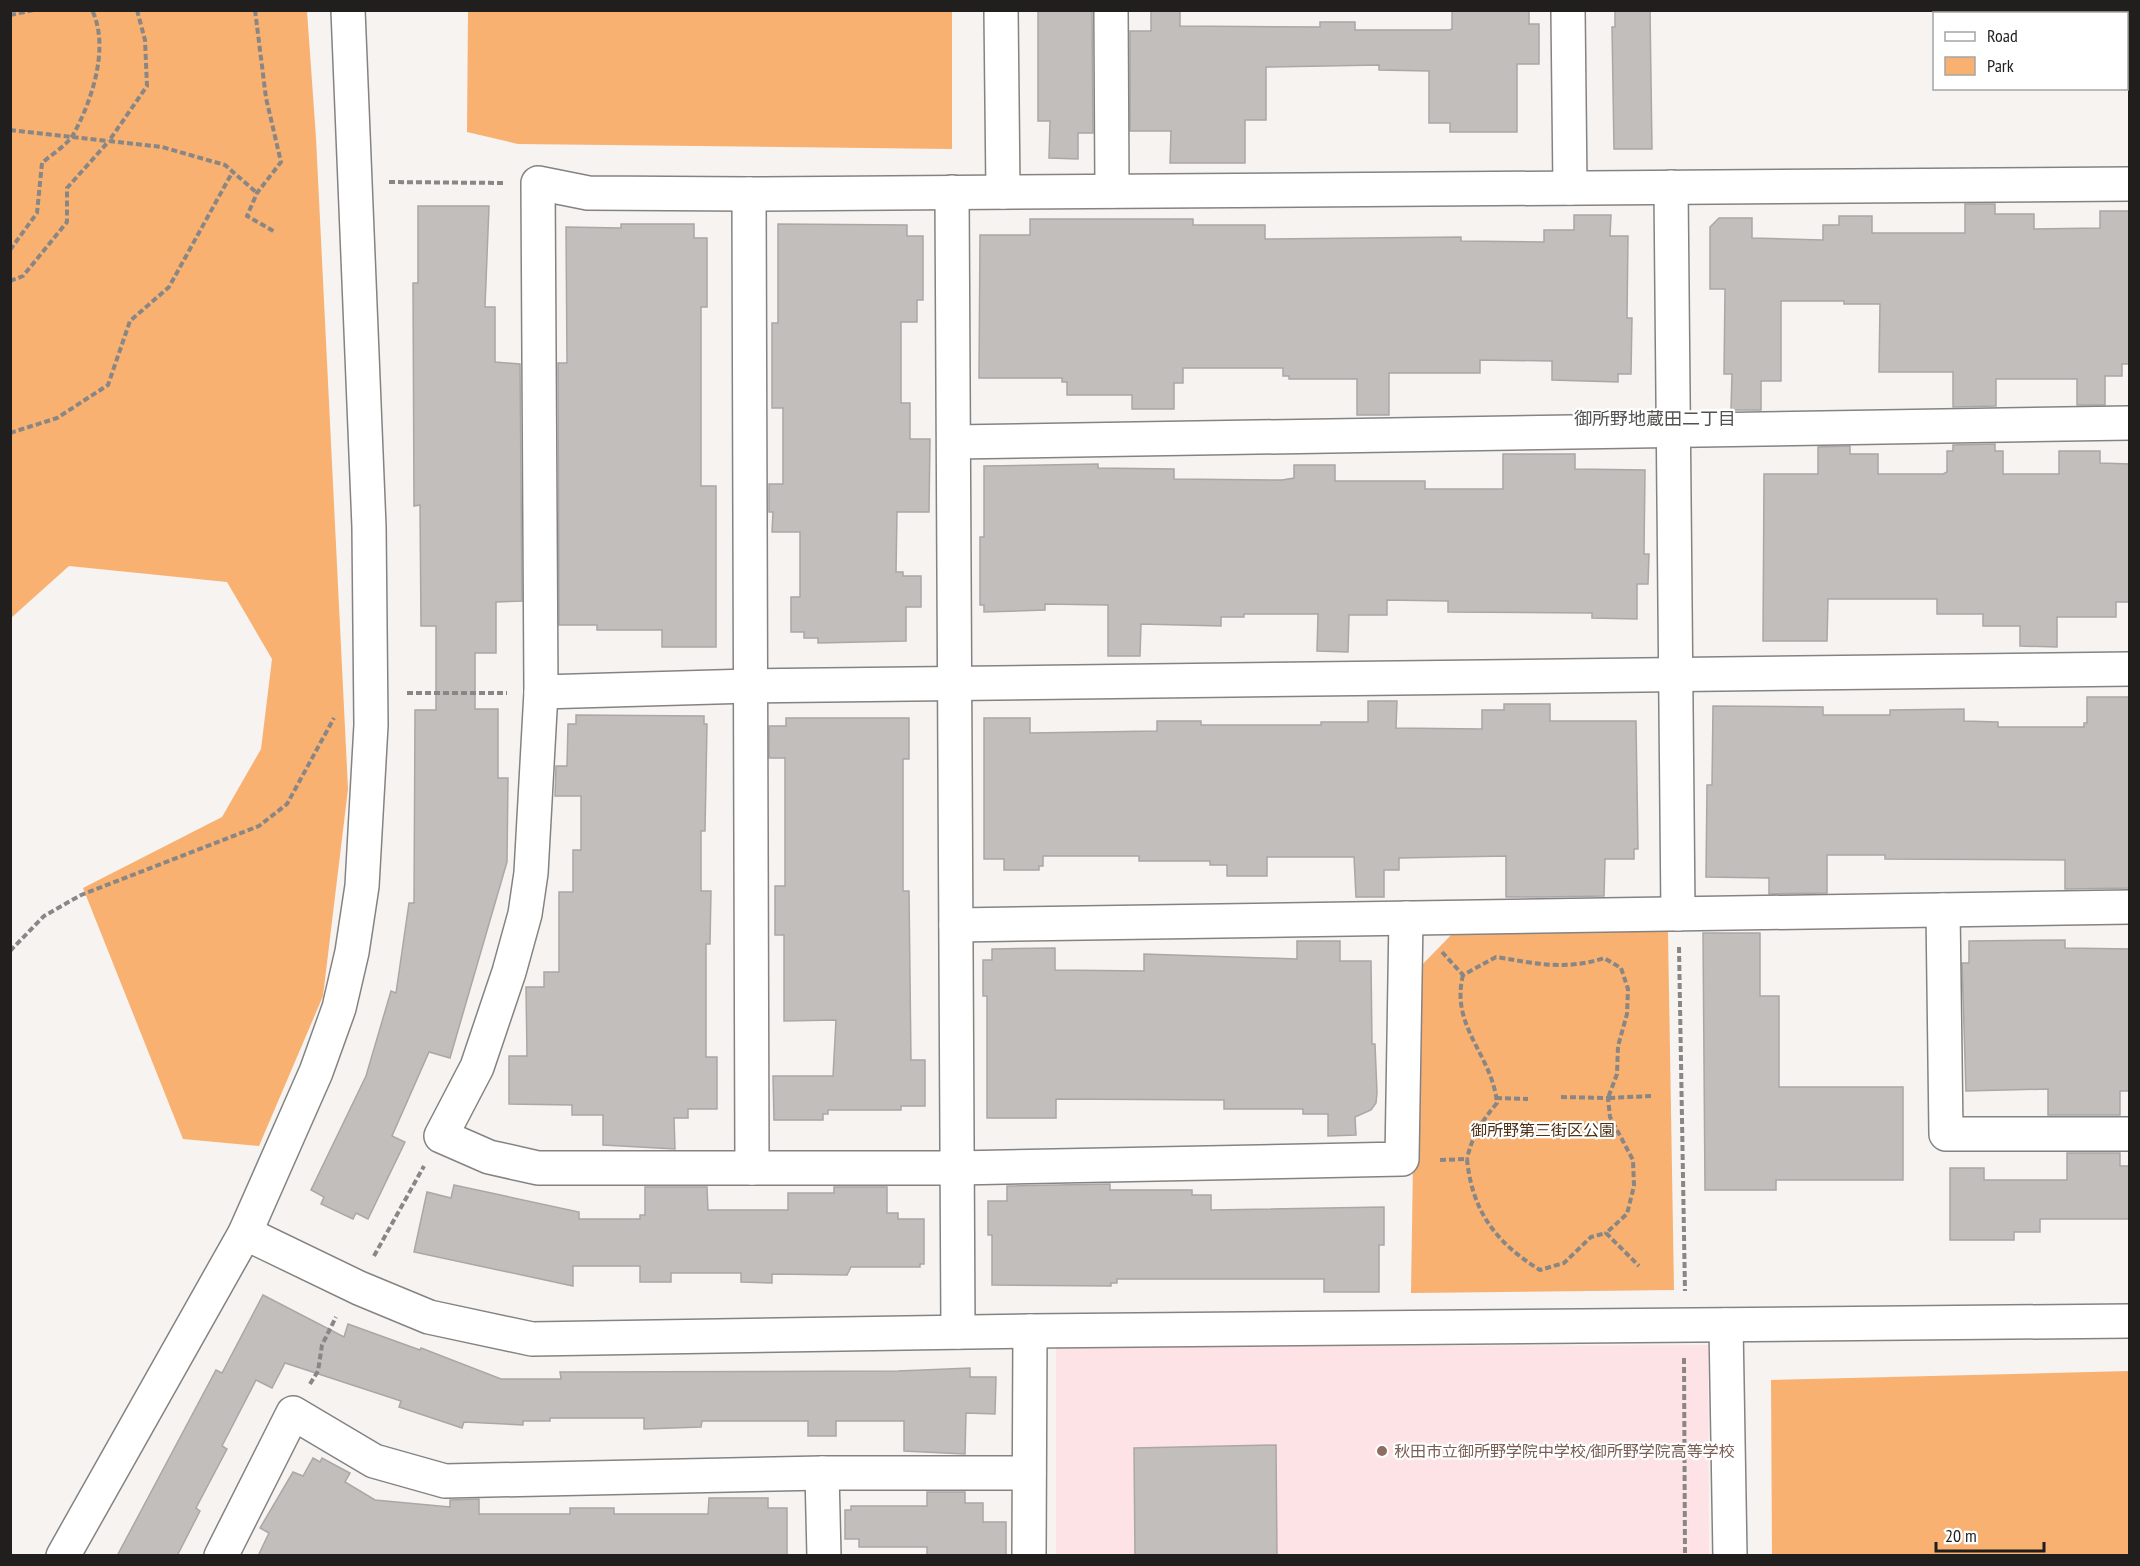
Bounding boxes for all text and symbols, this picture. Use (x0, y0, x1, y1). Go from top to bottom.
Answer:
legend (1933, 12, 2128, 90)
text: Road (1987, 24, 2018, 47)
text: Park (1987, 54, 2014, 77)
district label: 御所野地蔵田二丁目 (1574, 407, 1736, 430)
park label: 御所野第三街区公園 (1471, 1120, 1615, 1140)
place label: 秋田市立御所野学院中学校/御所野学院高等学校 (1394, 1441, 1735, 1461)
marker: 秋田市立御所野学院中学校/御所野学院高等学校 (1375, 1444, 1389, 1458)
scale bar (1936, 1515, 2044, 1553)
text: 20 m (1945, 1524, 1977, 1547)

